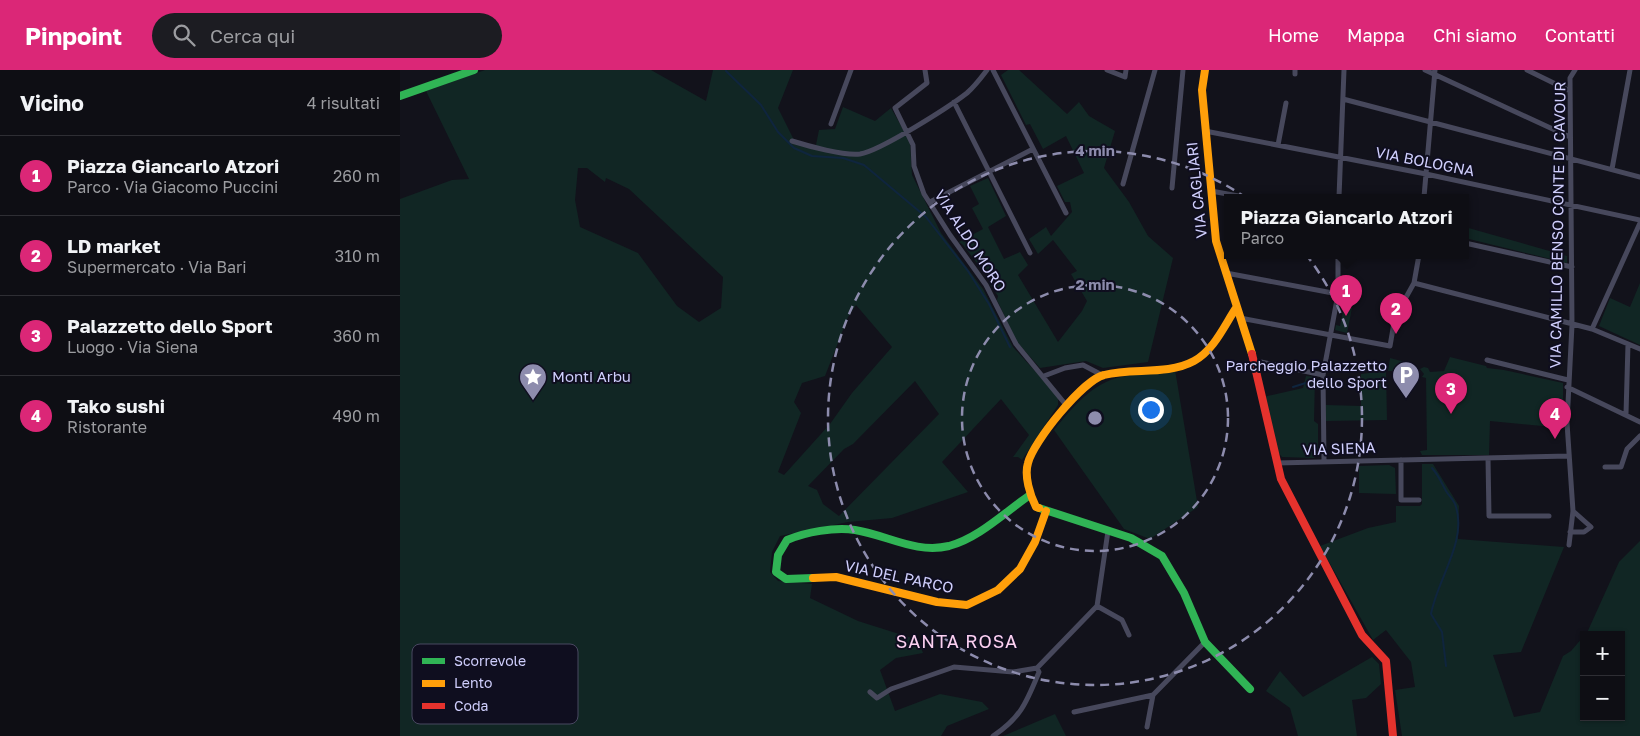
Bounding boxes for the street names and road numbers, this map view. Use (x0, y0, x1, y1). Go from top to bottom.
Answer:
street label: VIA CAMILLO BENSO CONTE DI CAVOUR (1545, 81, 1569, 369)
street label: VIA CAGLIARI (1182, 141, 1210, 239)
street label: VIA BOLOGNA (1374, 143, 1476, 179)
street label: VIA ALDO MORO (931, 186, 1010, 295)
street label: VIA SIENA (1302, 438, 1376, 458)
street label: VIA DEL PARCO (843, 556, 955, 596)

